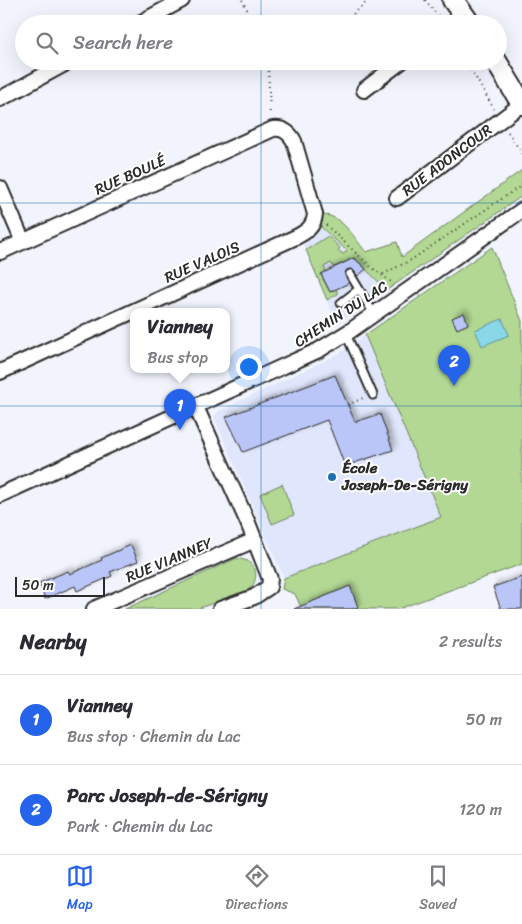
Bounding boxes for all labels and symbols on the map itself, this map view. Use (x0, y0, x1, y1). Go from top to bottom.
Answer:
street label: RUE ADONCOUR (396, 117, 498, 203)
street label: RUE BOULÉ (90, 147, 171, 202)
street label: RUE VALOIS (160, 233, 245, 290)
street label: CHEMIN DU LAC (289, 273, 394, 354)
pin: 2 (438, 345, 470, 386)
your location (236, 354, 262, 380)
pin: 1 (164, 389, 196, 430)
place label: École Joseph-De-Sérigny (341, 455, 469, 498)
marker: École Joseph-De-Sérigny (326, 471, 338, 483)
street label: RUE VIANNEY (121, 530, 217, 590)
scale bar (15, 574, 105, 597)

